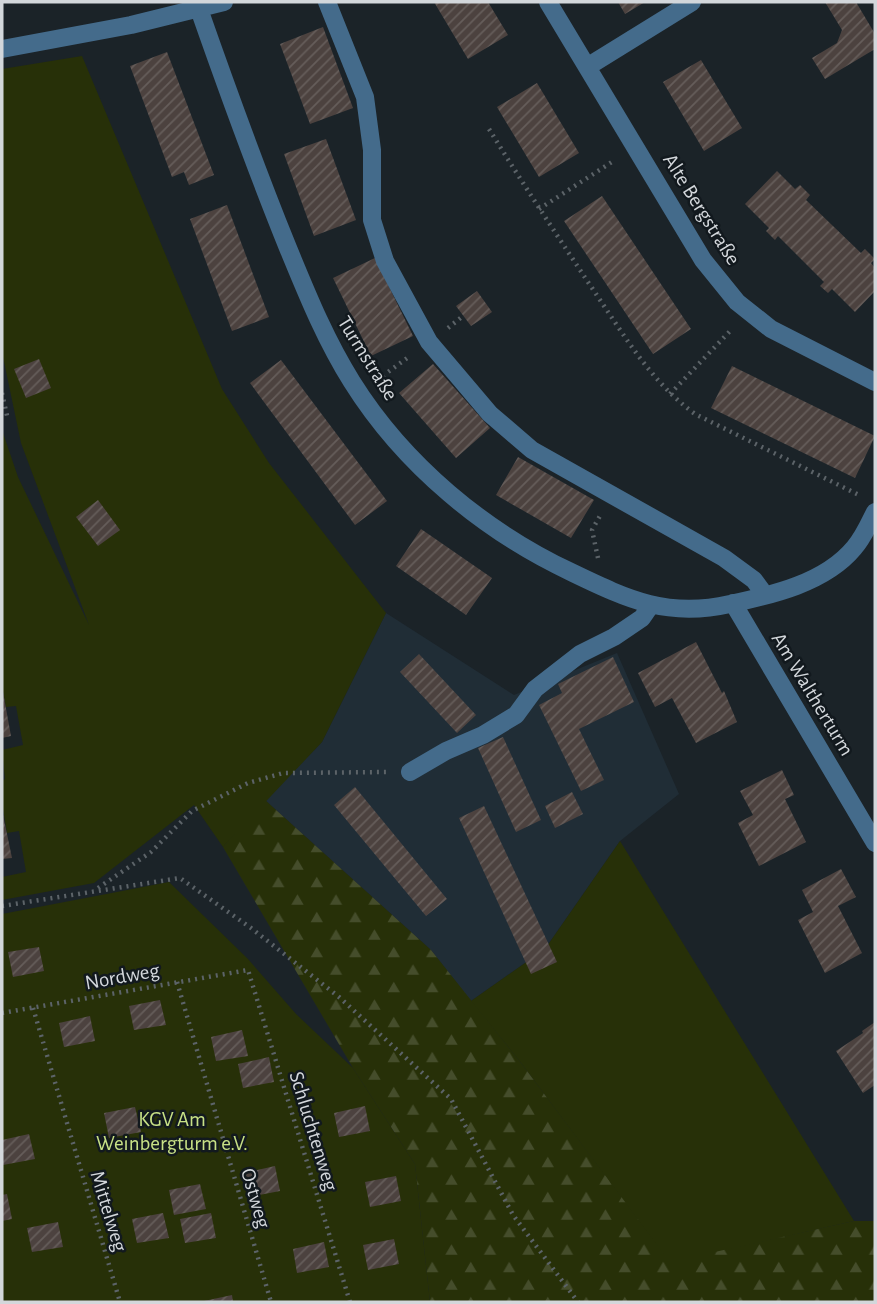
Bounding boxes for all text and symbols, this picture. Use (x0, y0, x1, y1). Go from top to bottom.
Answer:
street label: Alte Bergstraße (659, 150, 744, 269)
street label: Turmstraße (334, 312, 402, 404)
street label: Am Waltherturm (768, 629, 858, 759)
street label: Nordweg (83, 959, 162, 993)
street label: Schluchtenweg (285, 1069, 342, 1194)
park label: KGV Am Weinbergturm e.V. (96, 1109, 248, 1154)
street label: Ostweg (237, 1166, 274, 1231)
street label: Mittelweg (86, 1168, 131, 1255)

